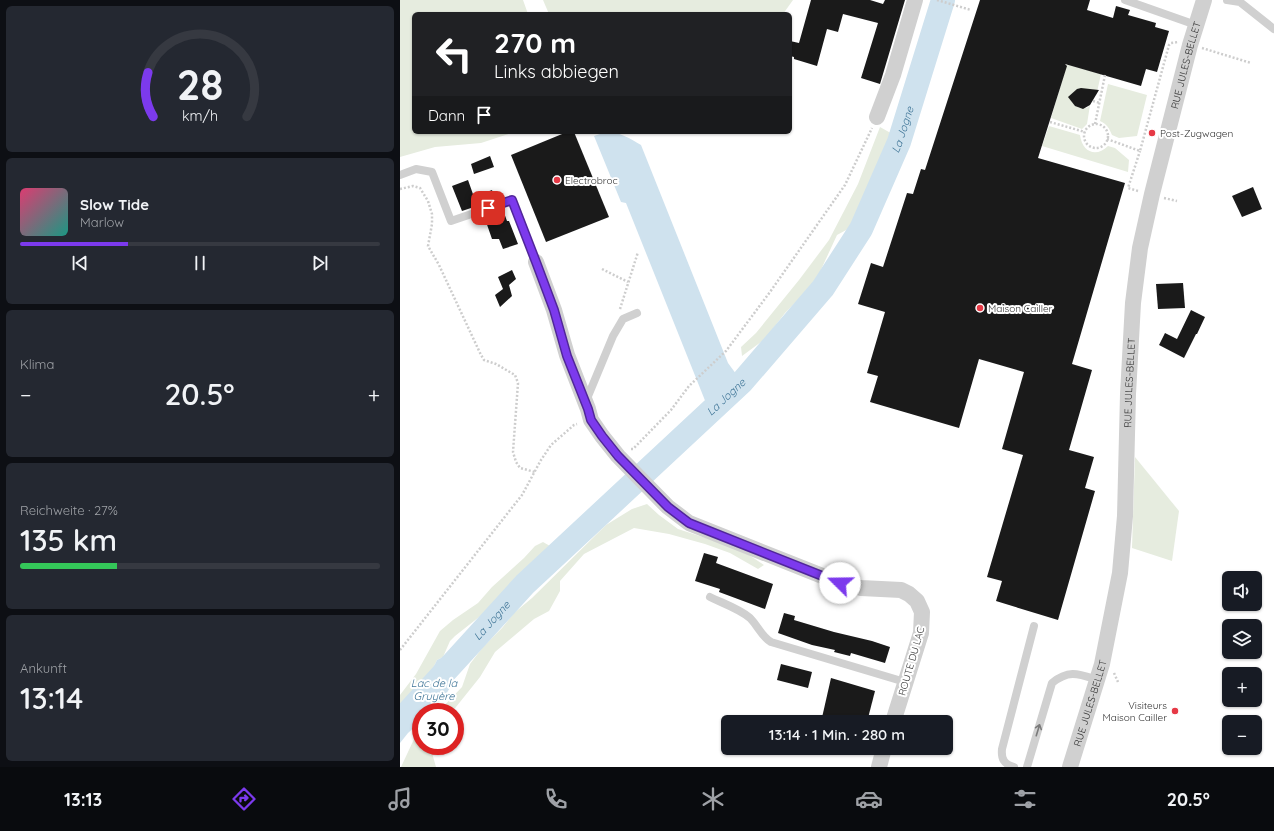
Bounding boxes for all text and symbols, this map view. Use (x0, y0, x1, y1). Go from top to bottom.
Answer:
street label: RUE JULES-BELLET (1168, 20, 1204, 110)
text: 270 m (494, 25, 576, 60)
icon: left (428, 28, 480, 80)
text: 28 (177, 58, 223, 110)
text: Links abbiegen (494, 60, 619, 83)
icon: arrive (473, 104, 495, 126)
water label: La Jogne (888, 104, 917, 155)
text: Dann (428, 106, 465, 125)
text: km/h (182, 107, 218, 125)
place label: Post-Zugwagen (1160, 127, 1233, 140)
marker: Post-Zugwagen (1147, 128, 1157, 138)
place label: Electrobroc (565, 174, 618, 187)
marker: Electrobroc (552, 175, 562, 185)
pin (471, 191, 505, 225)
text: Slow Tide (80, 195, 149, 214)
icon: arrive (477, 197, 499, 219)
text: Marlow (80, 214, 124, 230)
icon: previous (69, 252, 91, 274)
icon: pause (189, 252, 211, 274)
icon: next (309, 252, 331, 274)
place label: Maison Cailler (988, 302, 1053, 315)
marker: Maison Cailler (975, 303, 985, 313)
street label: RUE JULES-BELLET (1121, 338, 1138, 428)
text: Klima (20, 356, 54, 372)
text: 20.5° (164, 375, 235, 413)
water label: La Jogne (704, 375, 749, 418)
text: − (20, 381, 31, 409)
text: + (368, 381, 380, 409)
text: Reichweite · 27% (20, 502, 118, 518)
text: 135 km (20, 521, 117, 559)
position arrow (819, 562, 861, 604)
map controls (1222, 571, 1262, 755)
button: sound (1222, 571, 1262, 611)
water label: La Jogne (470, 598, 514, 643)
button: layers (1222, 619, 1262, 659)
street label: ROUTE DU LAC (895, 625, 928, 697)
street label: RUE JULES-BELLET (1071, 659, 1110, 748)
text: Ankunft (20, 660, 67, 676)
button: + (1222, 667, 1262, 707)
water label: Lac de la Gruyère (411, 676, 458, 703)
text: 13:14 (20, 679, 83, 717)
place label: Visiteurs Maison Cailler (1103, 699, 1167, 724)
speed limit sign: 30 (412, 703, 464, 755)
marker: Visiteurs Maison Cailler (1170, 706, 1180, 716)
button: − (1222, 715, 1262, 755)
one-way arrow (1035, 723, 1042, 736)
text: 13:14 · 1 Min. · 280 m (769, 725, 905, 744)
icon: directions (230, 785, 258, 813)
icon: music (386, 785, 414, 813)
icon: phone (542, 785, 570, 813)
icon: climate (699, 785, 727, 813)
icon: car (855, 785, 883, 813)
icon: filters (1011, 785, 1039, 813)
text: 13:13 (64, 788, 102, 811)
text: 20.5° (1167, 788, 1210, 811)

